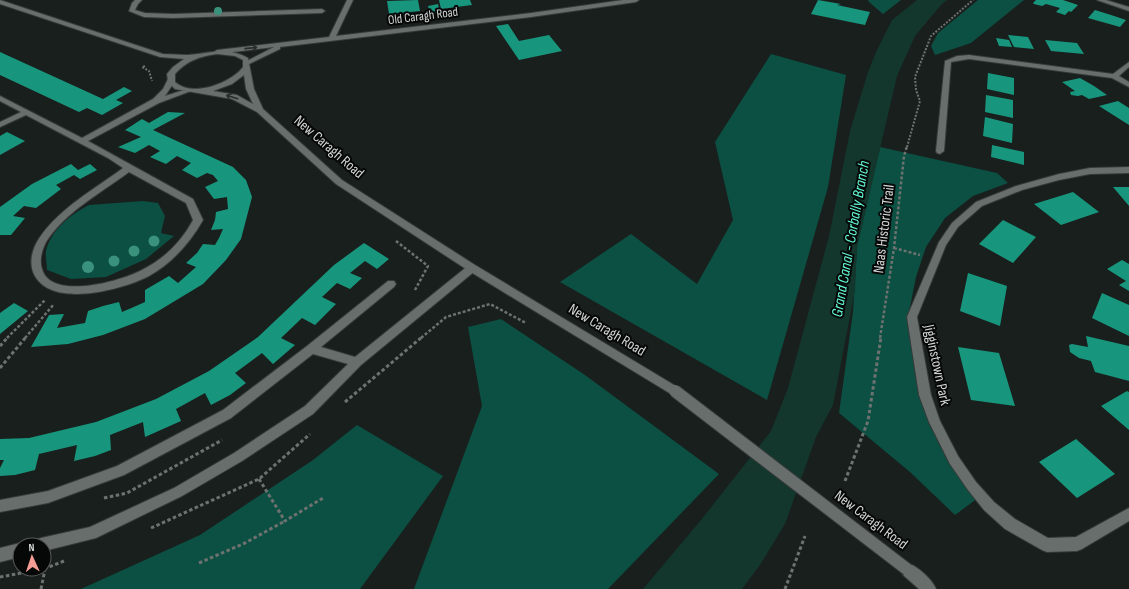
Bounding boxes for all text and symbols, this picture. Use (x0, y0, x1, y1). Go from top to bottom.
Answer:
street label: Old Caragh Road (387, 4, 459, 28)
one-way arrow (244, 45, 257, 52)
one-way arrow (226, 93, 239, 100)
street label: New Caragh Road (290, 111, 368, 183)
water label: Grand Canal - Corbally Branch (828, 159, 874, 319)
street label: Naas Historic Trail (869, 184, 899, 274)
street label: New Caragh Road (565, 299, 649, 361)
street label: Jigginstown Park (919, 322, 955, 407)
street label: New Caragh Road (831, 486, 911, 554)
north arrow (12, 537, 52, 577)
text: N (28, 541, 35, 554)

